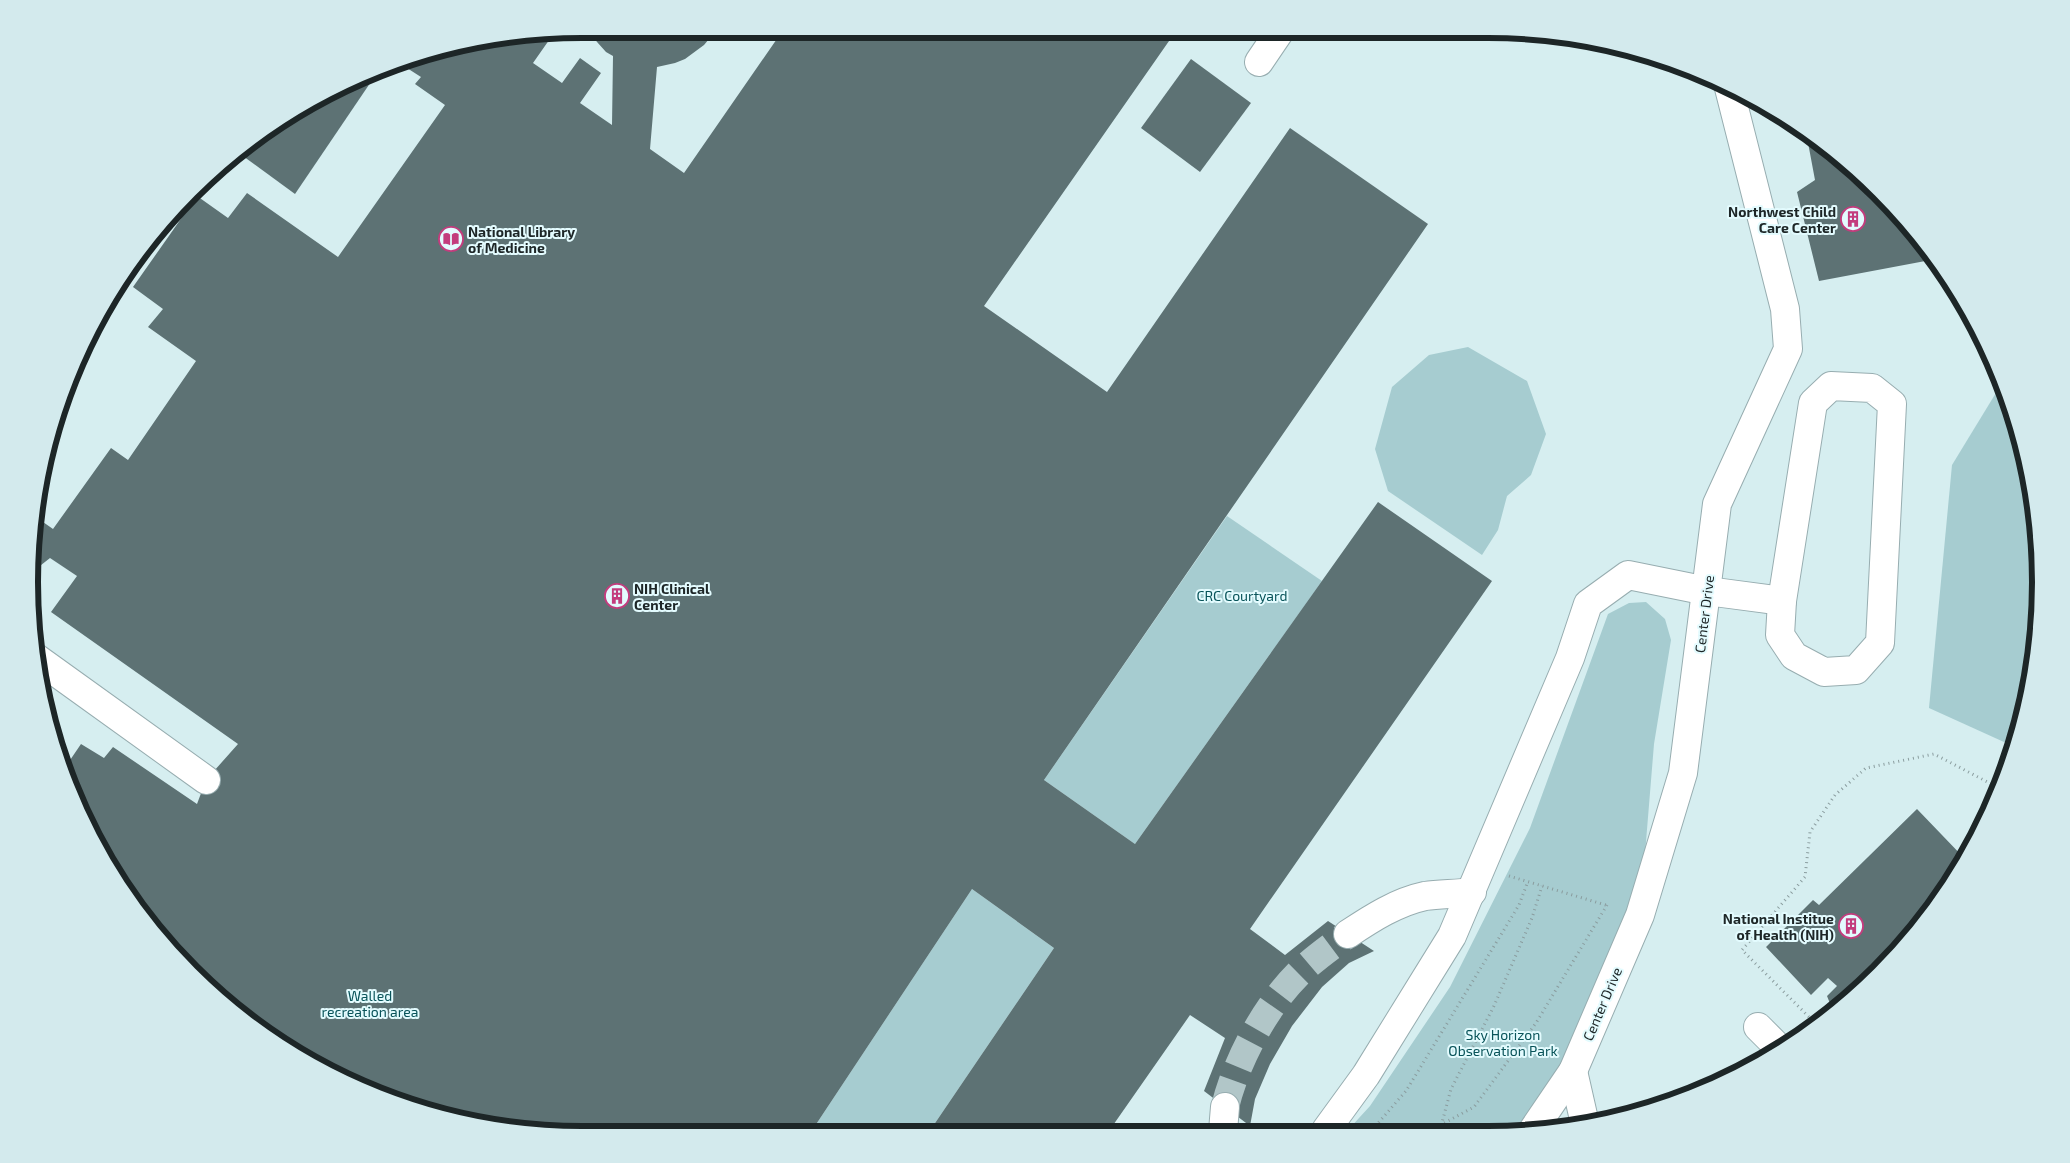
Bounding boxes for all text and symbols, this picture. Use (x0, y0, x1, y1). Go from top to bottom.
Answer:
place label: Northwest Child Care Center (1728, 203, 1836, 236)
building icon: Northwest Child Care Center (1840, 206, 1866, 232)
place label: National Library of Medicine (468, 223, 575, 256)
library icon: National Library of Medicine (438, 226, 464, 252)
street label: Center Drive (1691, 574, 1717, 654)
place label: NIH Clinical Center (634, 580, 710, 613)
building icon: NIH Clinical Center (604, 583, 630, 609)
park label: CRC Courtyard (1196, 587, 1288, 604)
place label: National Institue of Health (NIH) (1723, 910, 1834, 943)
building icon: National Institue of Health (NIH) (1838, 913, 1864, 939)
street label: Center Drive (1579, 965, 1625, 1043)
park label: Walled recreation area (322, 987, 418, 1020)
park label: Sky Horizon Observation Park (1448, 1026, 1558, 1059)

